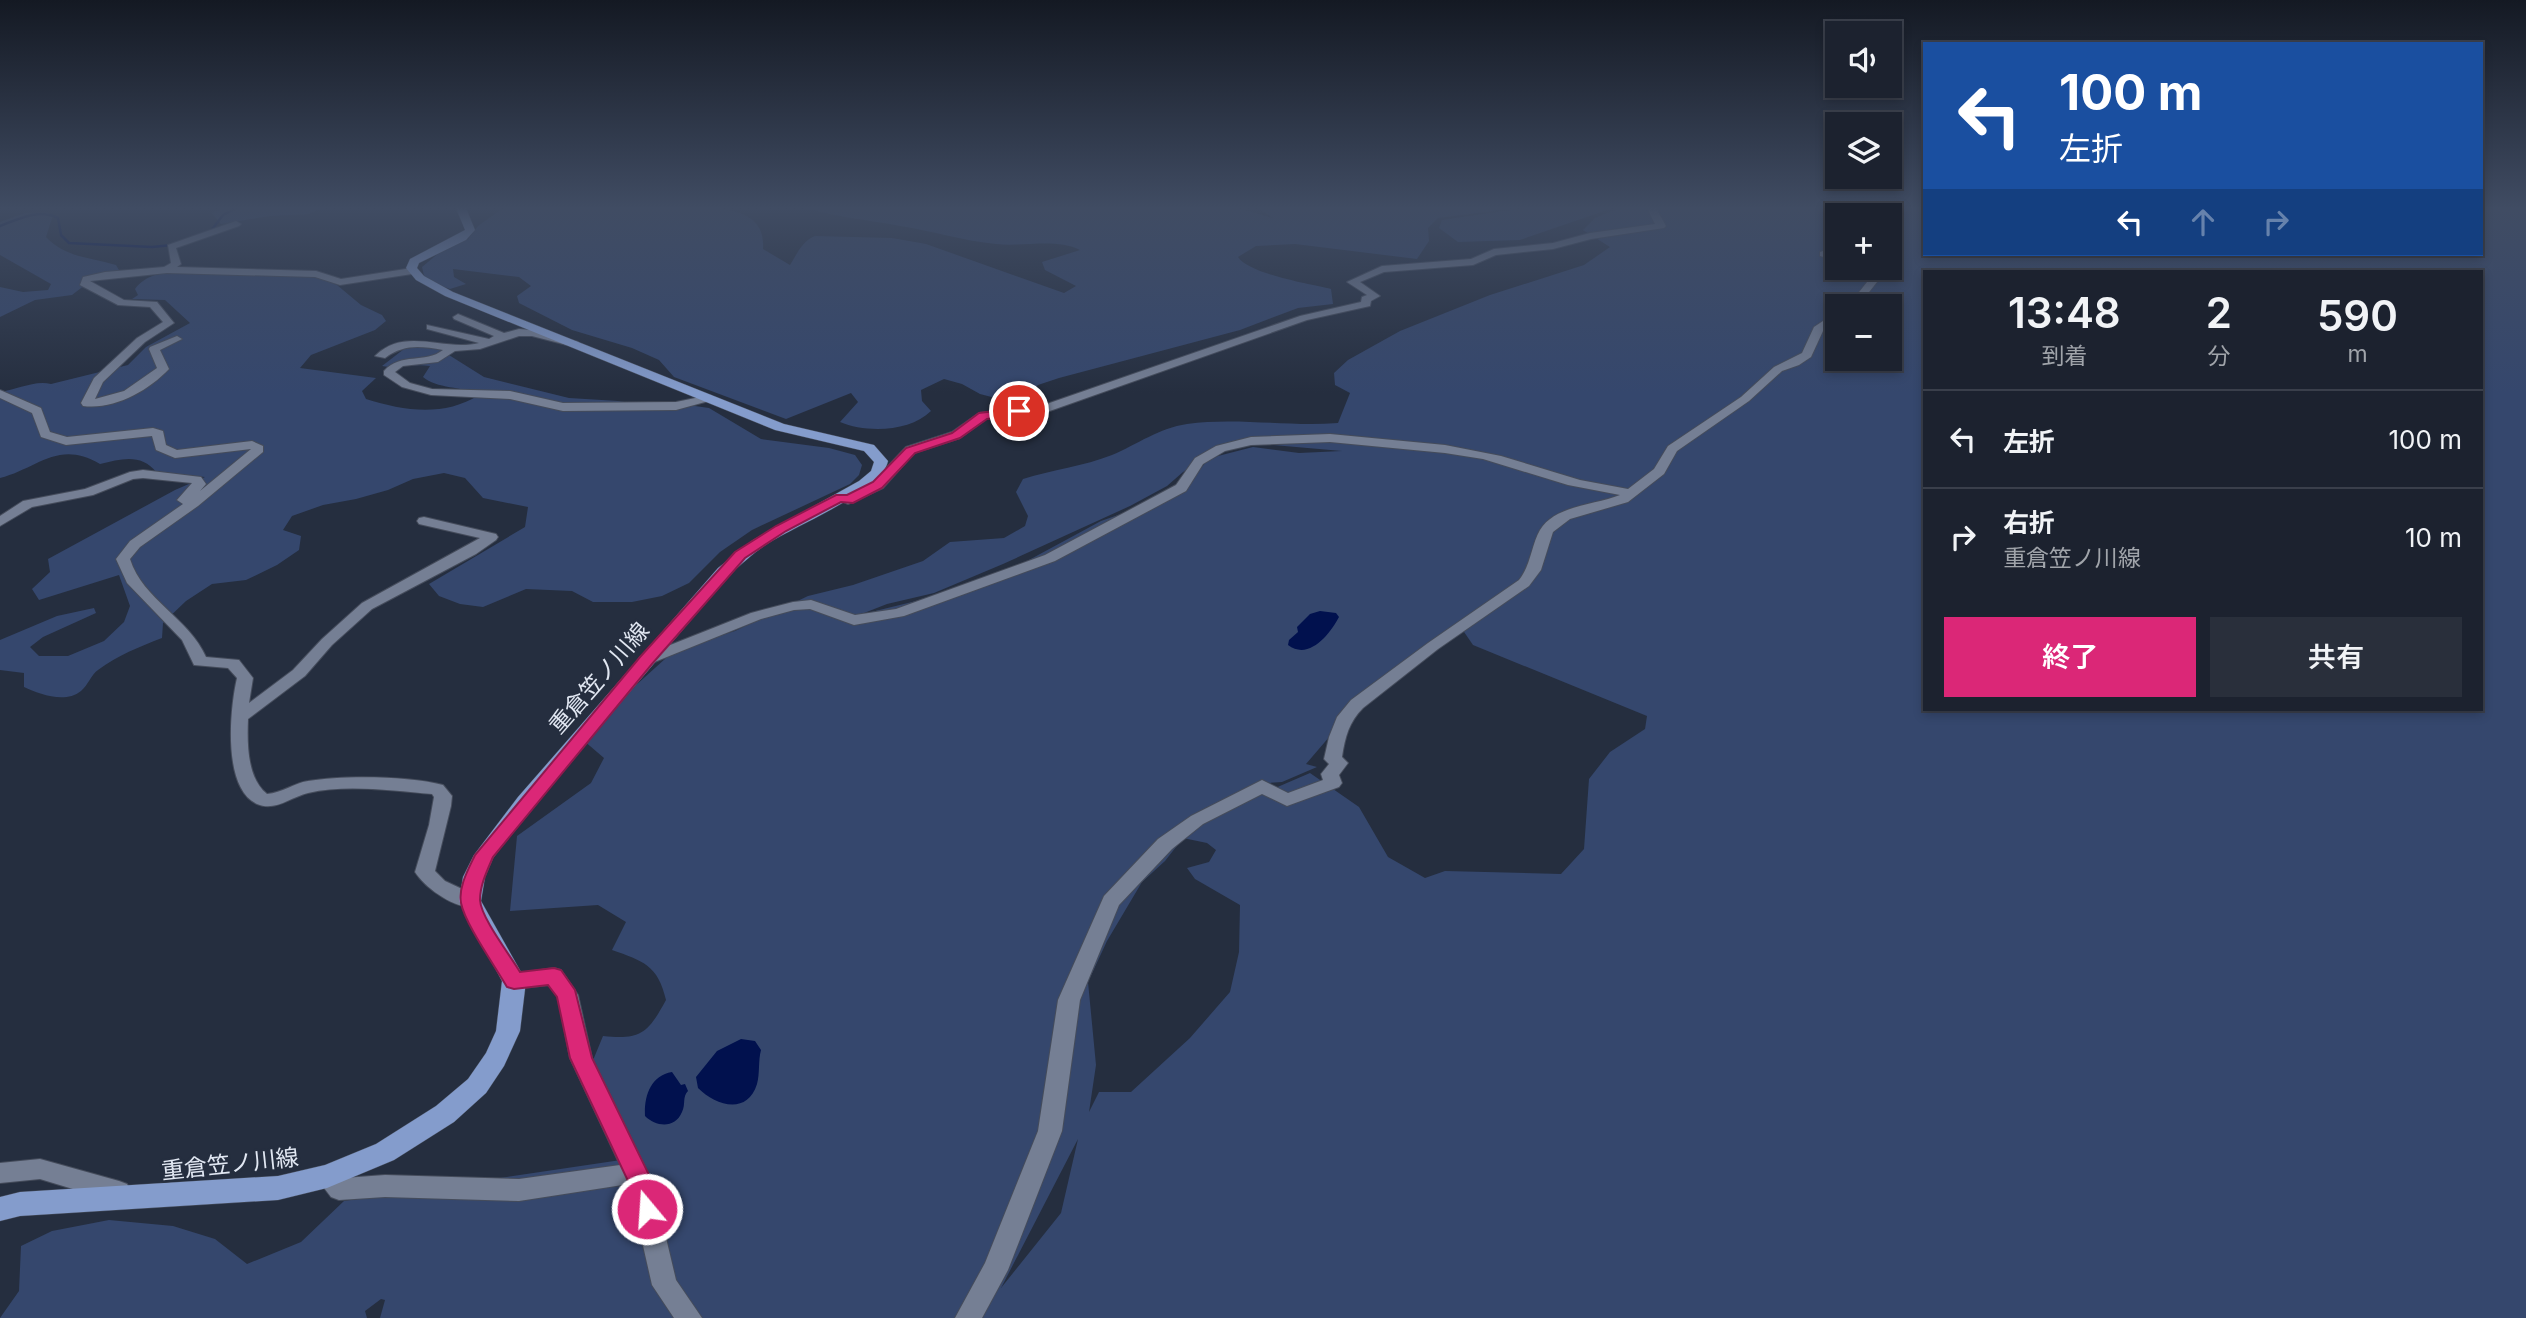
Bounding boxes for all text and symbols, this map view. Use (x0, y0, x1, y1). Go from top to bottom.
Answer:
map controls (1825, 21, 1902, 371)
button: sound (1825, 21, 1902, 98)
text: 100 m (2059, 63, 2203, 122)
icon: left (1944, 70, 2035, 161)
button: layers (1825, 112, 1902, 189)
text: 左折 (2059, 129, 2123, 168)
button: + (1825, 203, 1902, 280)
icon: left (2111, 203, 2149, 241)
icon: ahead (2184, 203, 2222, 241)
icon: right (2257, 203, 2295, 241)
text: 13:48 (2008, 287, 2121, 338)
text: 2 (2206, 287, 2232, 338)
text: 590 (2317, 290, 2398, 341)
button: − (1825, 294, 1902, 371)
text: m (2347, 340, 2368, 368)
text: 到着 (2041, 342, 2087, 370)
text: 分 (2207, 342, 2230, 370)
pin (989, 381, 1049, 441)
icon: arrive (1000, 392, 1038, 430)
icon: left (1944, 420, 1982, 458)
text: 100 m (2389, 424, 2462, 455)
text: 左折 (2003, 426, 2055, 457)
text: 右折 (2003, 507, 2055, 538)
icon: right (1944, 518, 1982, 556)
text: 10 m (2405, 522, 2462, 553)
text: 重倉笠ノ川線 (2003, 544, 2141, 572)
street label: 重倉笠ノ川線 (543, 617, 655, 739)
button: 終了 (1944, 617, 2196, 697)
button: 共有 (2210, 617, 2462, 697)
street label: 重倉笠ノ川線 (160, 1143, 300, 1185)
position arrow (610, 1172, 684, 1246)

